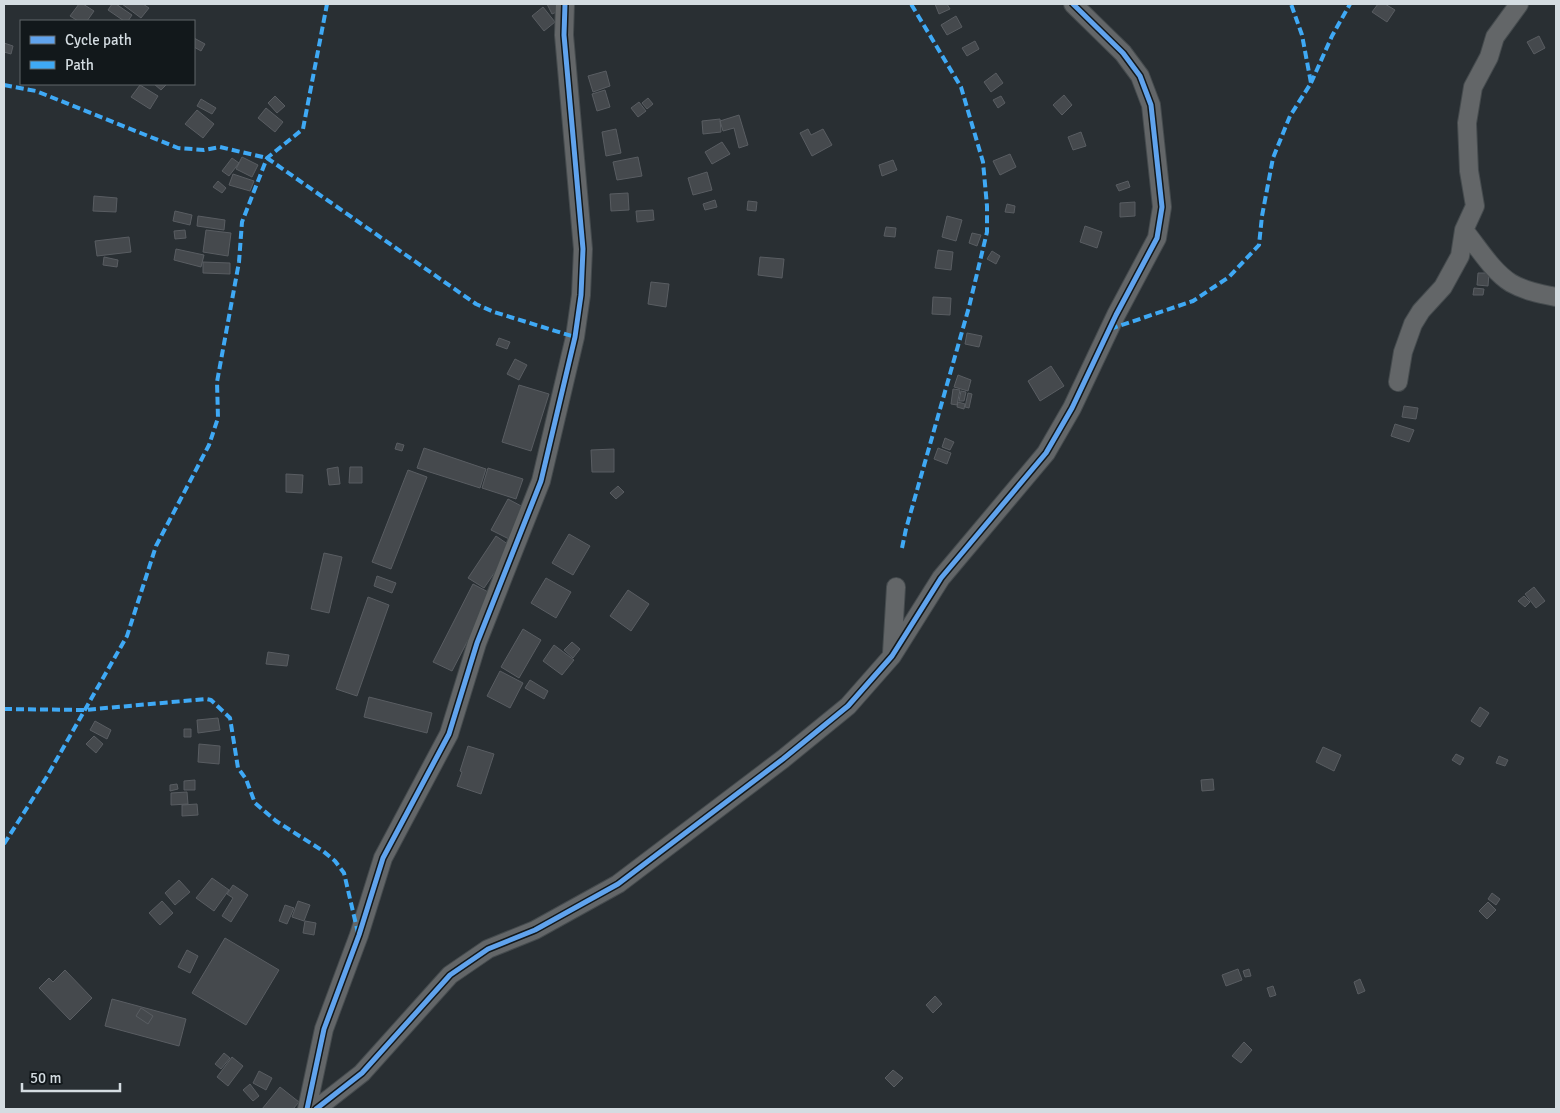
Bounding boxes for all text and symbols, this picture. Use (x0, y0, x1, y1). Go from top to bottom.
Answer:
legend (20, 20, 195, 85)
text: Cycle path (65, 31, 132, 49)
text: Path (65, 56, 94, 74)
scale bar (22, 1060, 120, 1092)
text: 50 m (30, 1069, 61, 1087)

